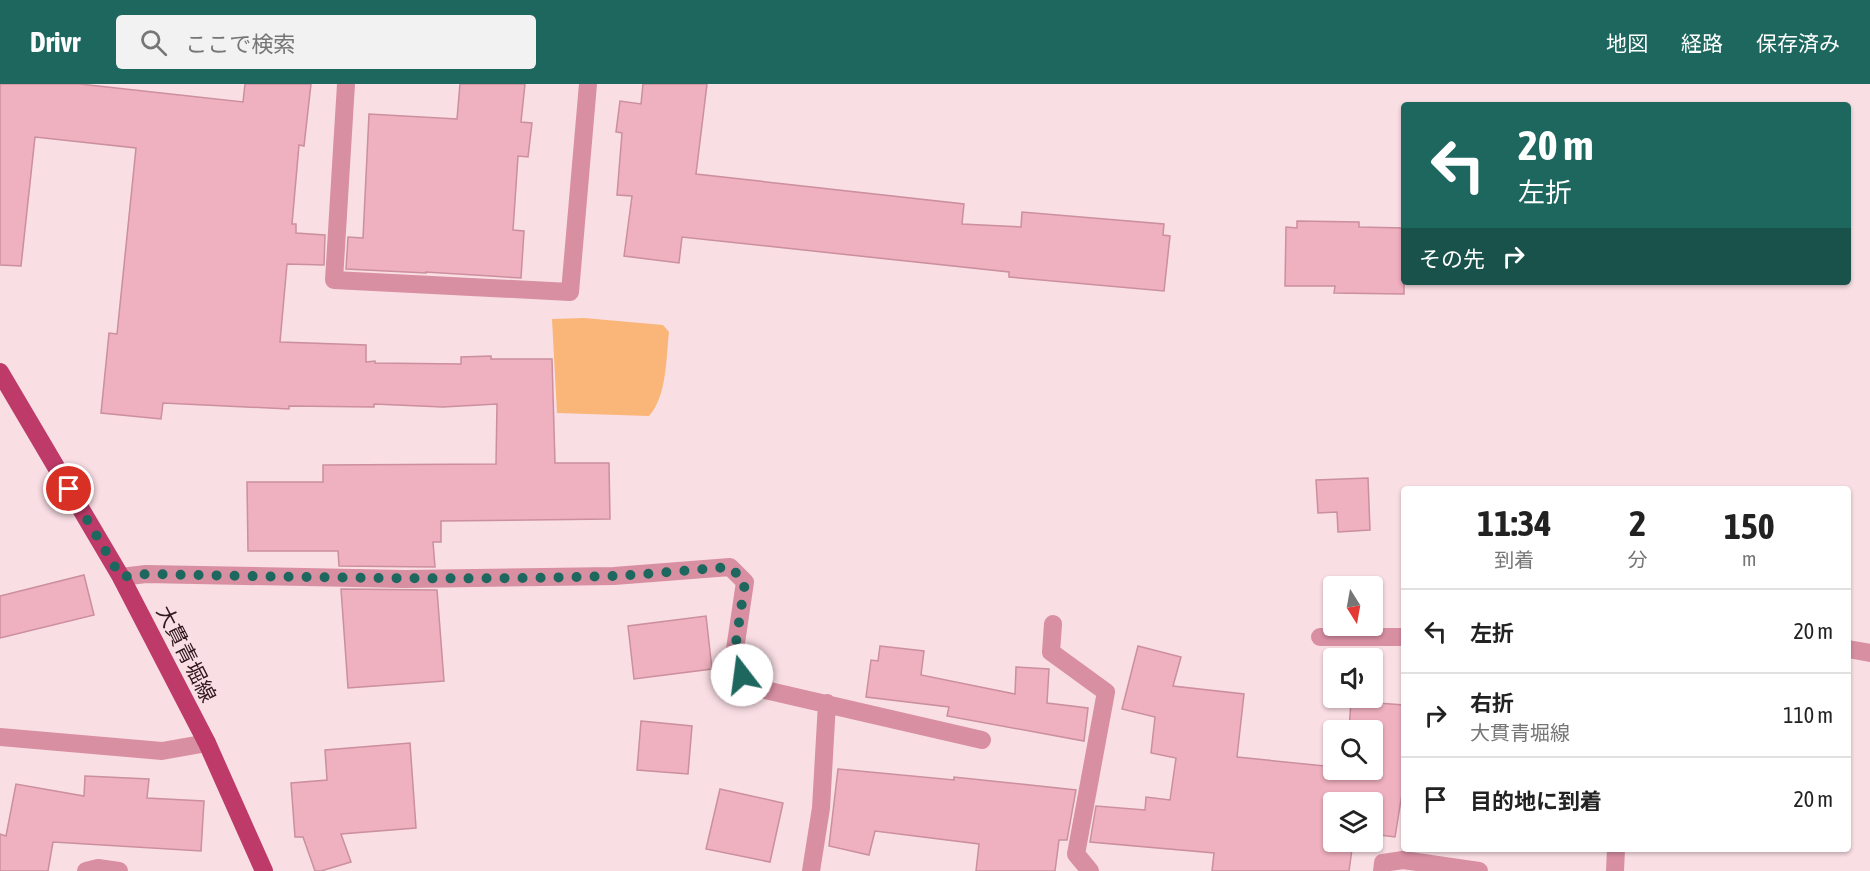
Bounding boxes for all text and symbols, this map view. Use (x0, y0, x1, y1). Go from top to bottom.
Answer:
search box (116, 15, 536, 69)
text: Drivr (30, 26, 80, 58)
icon: search (137, 26, 170, 59)
text: ここで検索 (185, 31, 295, 57)
text: 地図 (1606, 31, 1648, 55)
text: 経路 (1681, 31, 1723, 55)
text: 保存済み (1756, 31, 1840, 55)
text: 20 m (1518, 121, 1593, 169)
icon: left (1419, 126, 1497, 204)
text: 左折 (1518, 177, 1572, 208)
icon: right (1497, 240, 1530, 273)
text: その先 (1419, 246, 1485, 272)
pin (43, 463, 94, 514)
icon: arrive (52, 472, 85, 505)
text: 11:34 (1477, 502, 1551, 544)
text: 2 (1629, 502, 1646, 544)
text: 150 (1724, 505, 1775, 547)
text: m (1742, 547, 1757, 570)
text: 到着 (1494, 548, 1534, 571)
text: 分 (1628, 548, 1648, 571)
north arrow (1323, 576, 1383, 636)
map controls (1323, 576, 1383, 852)
street label: 大貫青堀線 (152, 601, 221, 706)
icon: left (1419, 615, 1452, 648)
text: 20 m (1793, 618, 1833, 644)
text: 左折 (1470, 620, 1514, 646)
position arrow (710, 643, 774, 707)
button: sound (1323, 648, 1383, 708)
text: 右折 (1470, 690, 1514, 716)
icon: right (1419, 699, 1452, 732)
text: 110 m (1783, 702, 1833, 728)
button: search (1323, 720, 1383, 780)
text: 大貫青堀線 (1470, 721, 1570, 744)
icon: arrive (1419, 783, 1452, 816)
text: 20 m (1793, 786, 1833, 812)
text: 目的地に到着 (1470, 788, 1602, 814)
button: layers (1323, 792, 1383, 852)

